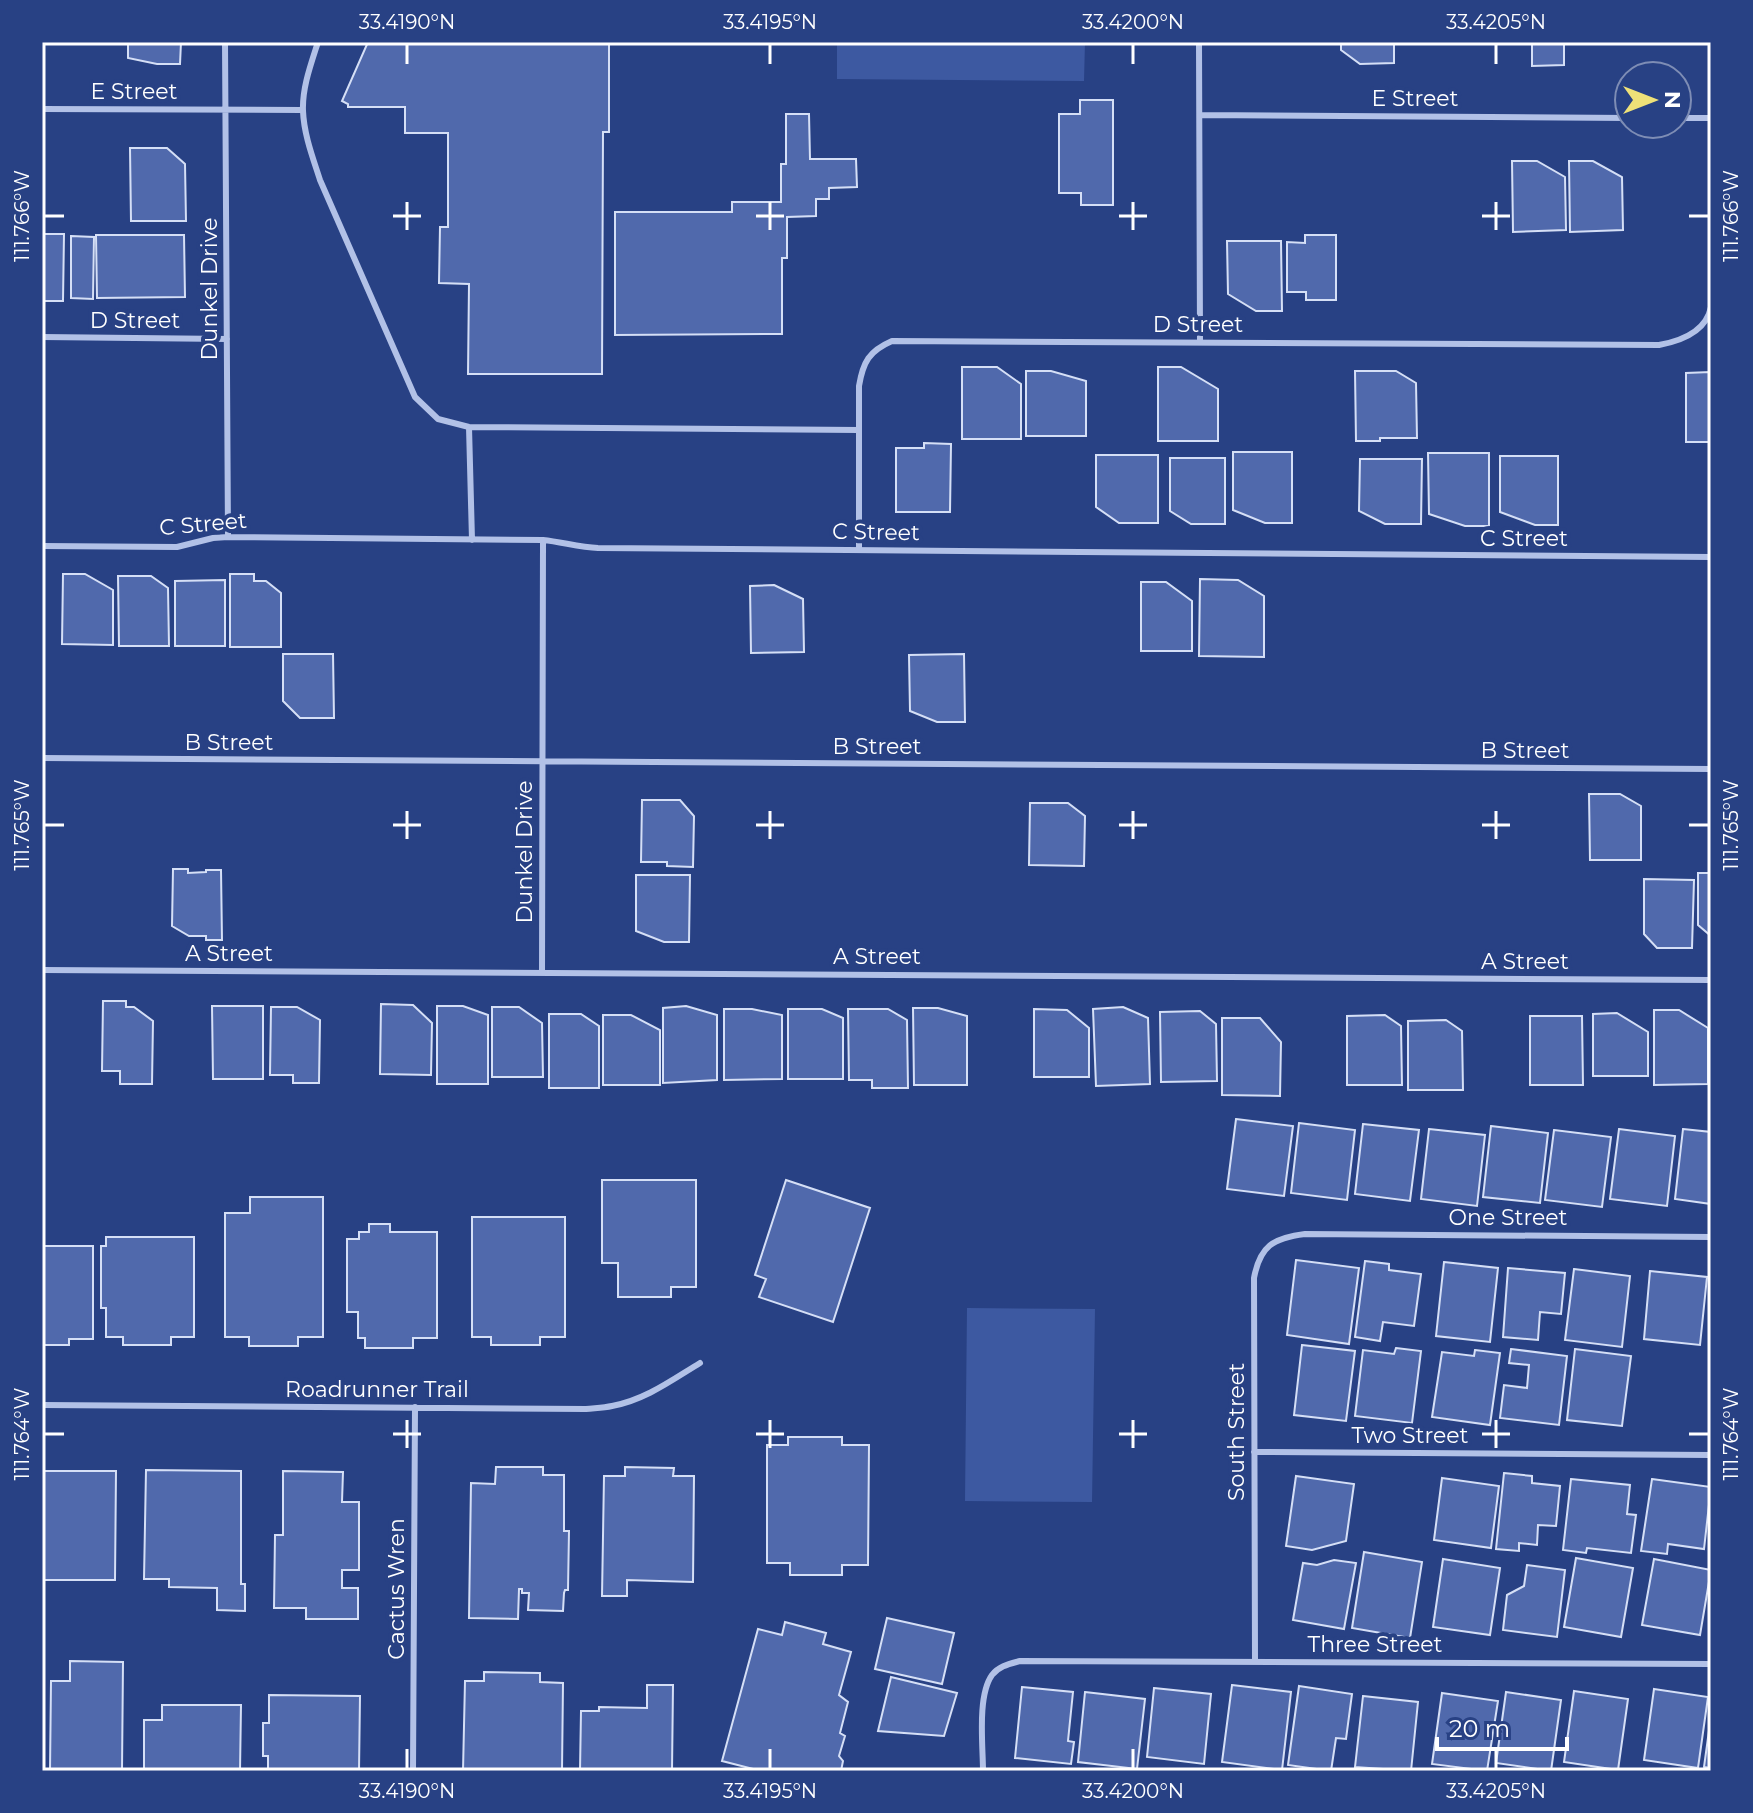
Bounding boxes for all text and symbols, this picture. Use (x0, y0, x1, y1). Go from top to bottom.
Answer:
text: 33.4190°N (359, 10, 455, 34)
text: 33.4195°N (723, 10, 817, 34)
text: 33.4200°N (1082, 10, 1184, 34)
text: 33.4205°N (1446, 10, 1546, 34)
north arrow (1613, 60, 1693, 140)
street label: E Street (91, 78, 178, 105)
street label: E Street (1372, 85, 1459, 112)
text: N (1659, 91, 1686, 109)
text: 111.766°W (10, 170, 34, 262)
text: 111.766°W (1719, 170, 1743, 262)
street label: Dunkel Drive (196, 217, 223, 361)
street label: D Street (90, 307, 180, 334)
street label: D Street (1153, 311, 1243, 338)
street label: C Street (158, 507, 248, 541)
street label: C Street (832, 518, 920, 546)
street label: C Street (1480, 525, 1568, 552)
street label: B Street (185, 729, 273, 756)
street label: B Street (833, 733, 921, 760)
street label: B Street (1481, 737, 1569, 764)
text: 111.765°W (10, 779, 34, 871)
text: 111.765°W (1719, 779, 1743, 871)
street label: Dunkel Drive (511, 780, 538, 924)
street label: A Street (185, 940, 273, 967)
street label: A Street (833, 943, 921, 970)
street label: A Street (1481, 948, 1569, 975)
street label: One Street (1449, 1204, 1568, 1231)
street label: South Street (1223, 1363, 1250, 1501)
street label: Roadrunner Trail (285, 1376, 469, 1403)
text: 111.764°W (10, 1388, 34, 1481)
text: 111.764°W (1719, 1388, 1743, 1481)
street label: Two Street (1352, 1422, 1469, 1449)
street label: Cactus Wren (383, 1518, 410, 1660)
street label: Three Street (1308, 1631, 1443, 1658)
scale bar (1437, 1701, 1567, 1751)
text: 20 m (1449, 1714, 1510, 1743)
text: 33.4190°N (359, 1779, 455, 1803)
text: 33.4195°N (723, 1779, 817, 1803)
text: 33.4200°N (1082, 1779, 1184, 1803)
text: 33.4205°N (1446, 1779, 1546, 1803)

